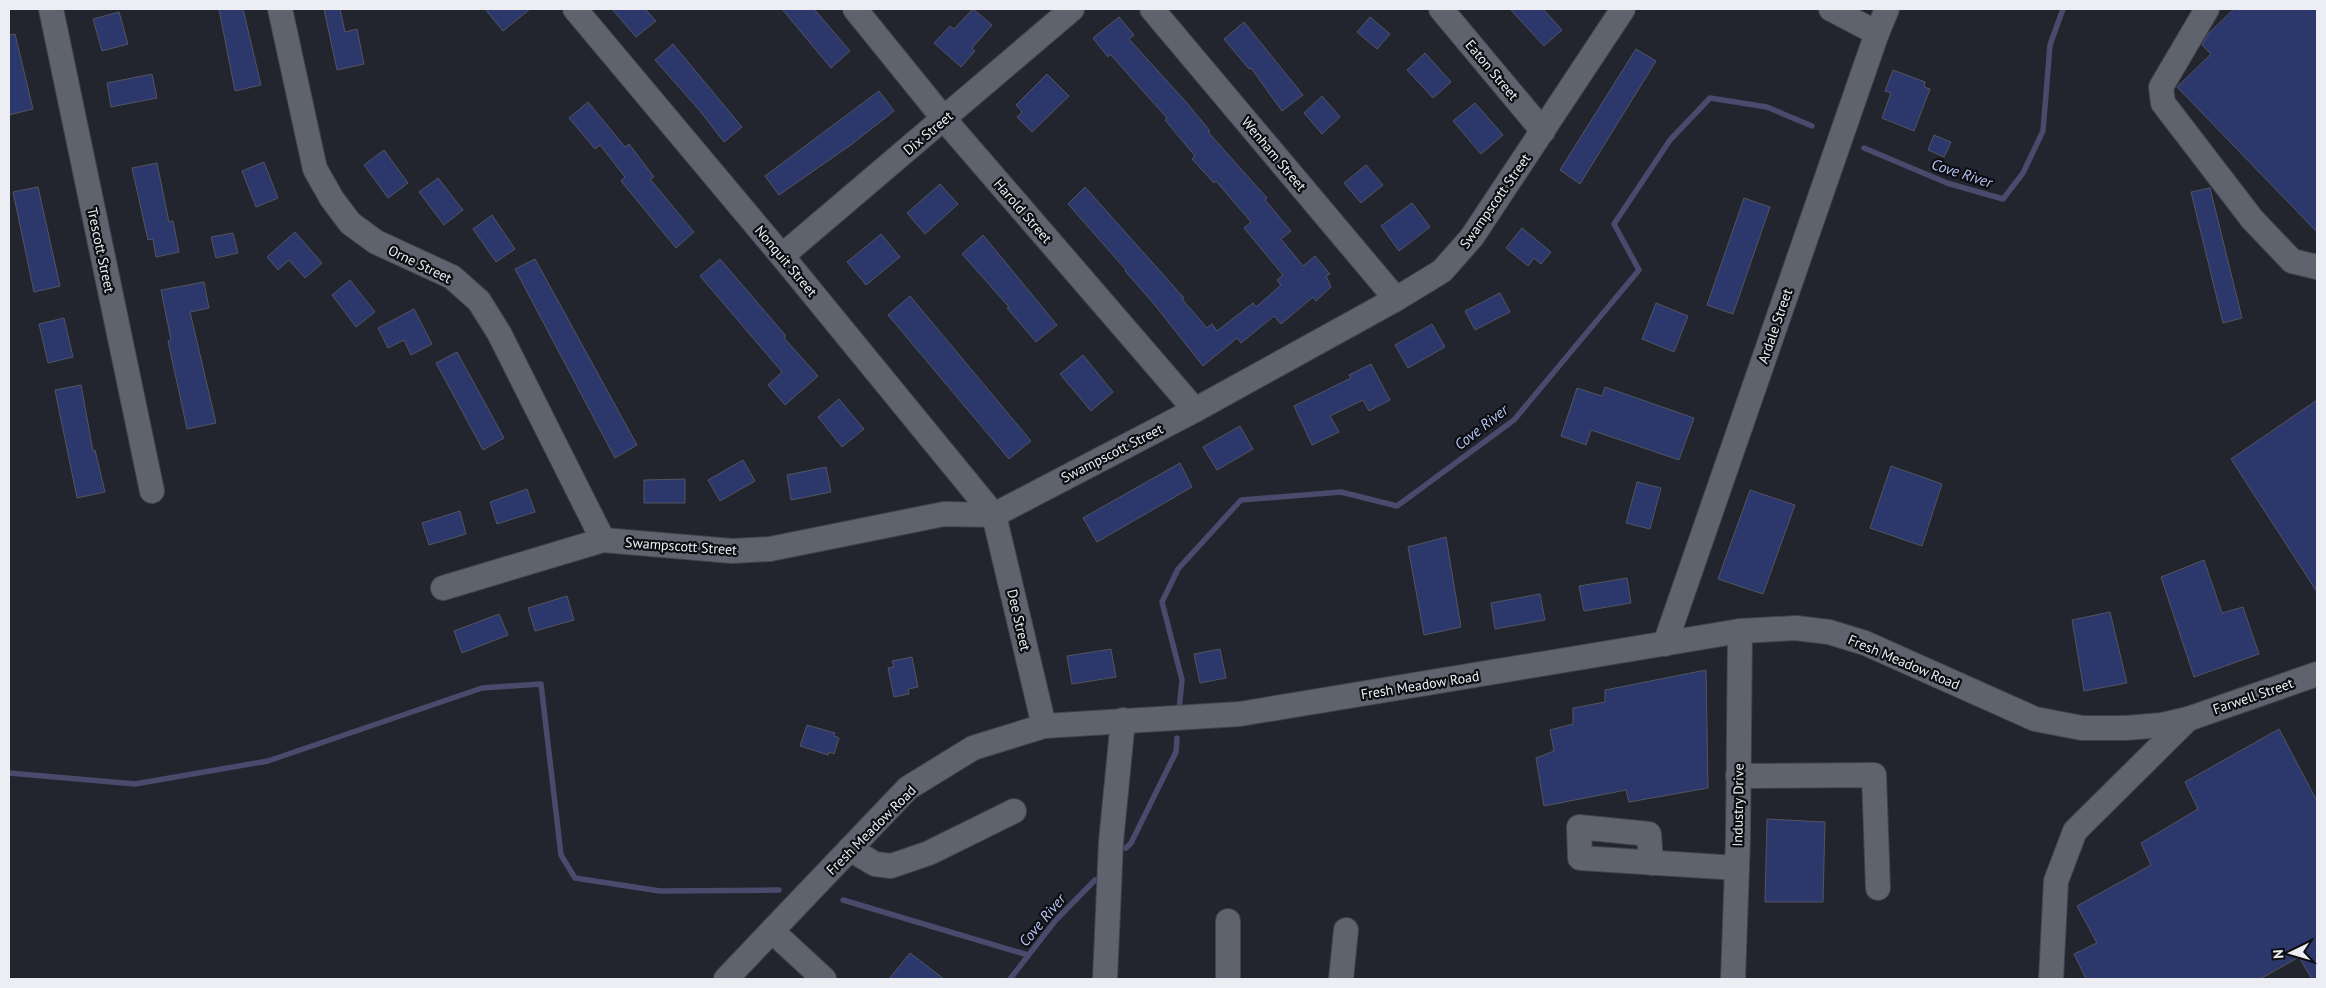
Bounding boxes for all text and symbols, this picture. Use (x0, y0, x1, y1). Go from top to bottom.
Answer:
street label: Eaton Street (1461, 36, 1523, 104)
street label: Dix Street (900, 107, 957, 159)
street label: Wenham Street (1238, 113, 1310, 195)
street label: Swampscott Street (1456, 150, 1535, 252)
water label: Cove River (1929, 154, 1996, 192)
street label: Harold Street (990, 175, 1056, 247)
street label: Trescott Street (83, 206, 119, 294)
street label: Nonquit Street (751, 222, 821, 301)
street label: Orne Street (385, 241, 455, 287)
street label: Ardale Street (1754, 286, 1796, 366)
water label: Cove River (1450, 400, 1512, 454)
street label: Swampscott Street (1058, 419, 1166, 486)
street label: Swampscott Street (625, 533, 738, 559)
street label: Dee Street (1003, 587, 1035, 653)
street label: Fresh Meadow Road (1845, 630, 1963, 694)
street label: Fresh Meadow Road (1359, 667, 1481, 703)
street label: Farwell Street (2210, 674, 2296, 718)
street label: Industry Drive (1728, 763, 1748, 847)
street label: Fresh Meadow Road (822, 781, 920, 879)
water label: Cove River (1015, 889, 1070, 950)
north arrow (2266, 928, 2316, 978)
text: N (2269, 949, 2287, 960)

